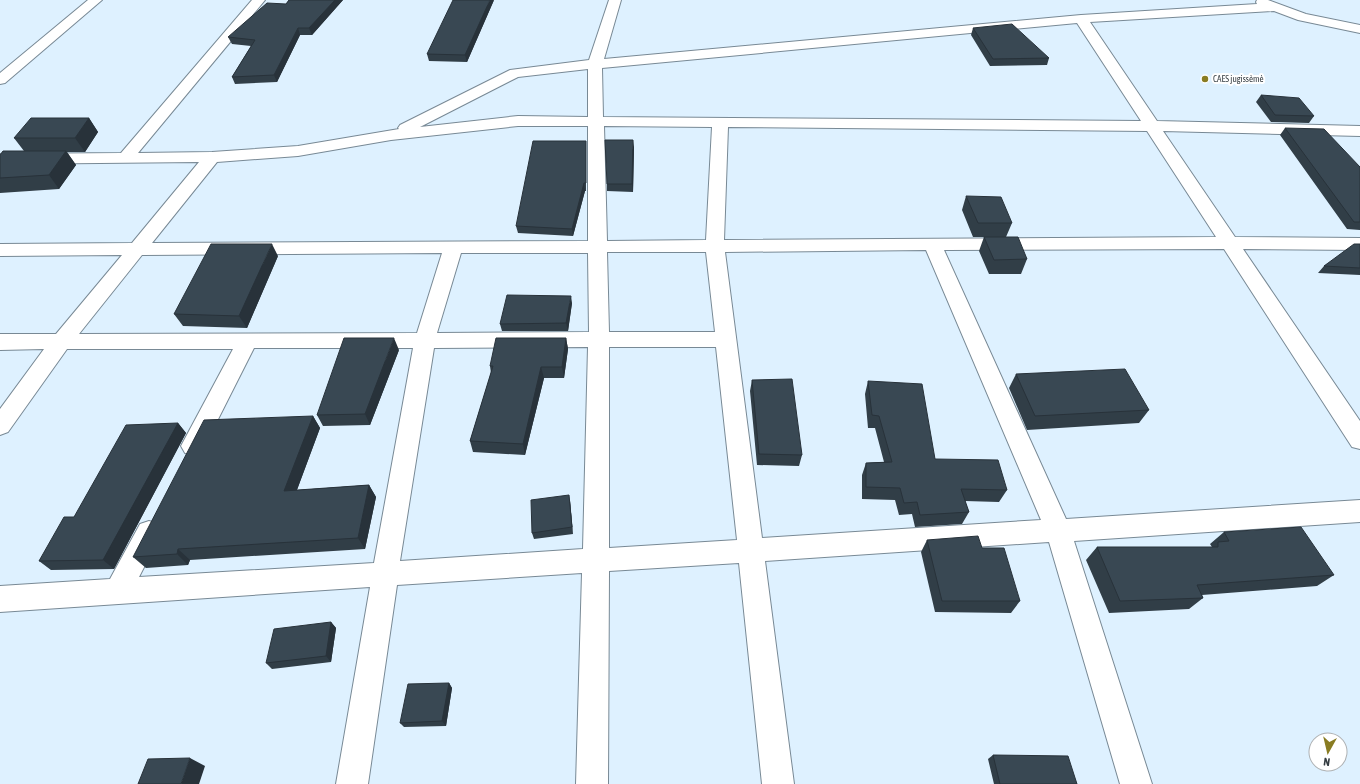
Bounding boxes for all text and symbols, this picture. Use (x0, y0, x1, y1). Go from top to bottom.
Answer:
marker: CAES jugissèmè (1200, 74, 1210, 84)
place label: CAES jugissèmè (1213, 74, 1264, 84)
north arrow (1308, 732, 1348, 772)
text: N (1323, 756, 1331, 768)

